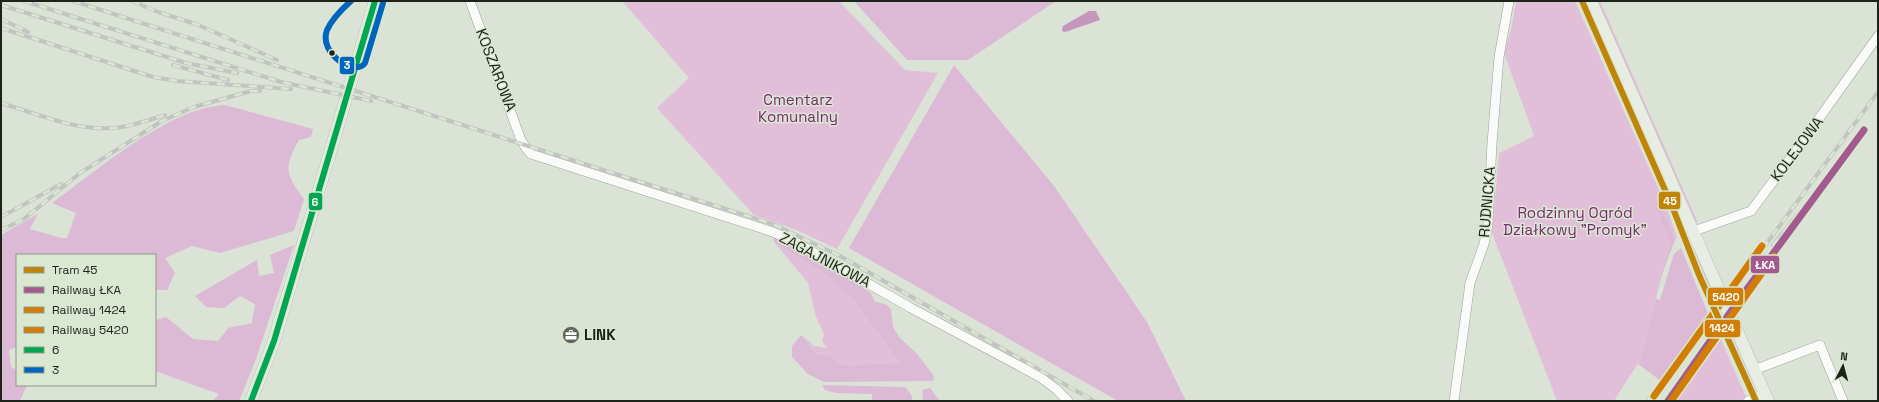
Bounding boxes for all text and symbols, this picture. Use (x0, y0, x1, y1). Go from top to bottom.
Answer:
street label: KOSZAROWA (472, 26, 521, 115)
unlabelled marker (327, 48, 337, 58)
line badge: 3 (339, 56, 355, 75)
text: 3 (344, 58, 351, 72)
park label: Cmentarz Komunalny (758, 90, 838, 126)
street label: KOLEJOWA (1766, 112, 1827, 185)
street label: RUDNICKA (1474, 165, 1499, 238)
line badge: 45 (1658, 191, 1681, 210)
line badge: 6 (308, 192, 323, 211)
text: 45 (1663, 194, 1677, 208)
text: 6 (312, 195, 319, 209)
park label: Rodzinny Ogród Działkowy "Promyk" (1503, 203, 1647, 239)
street label: ZAGAJNIKOWA (776, 228, 875, 292)
legend (16, 254, 156, 386)
line badge: ŁKA (1750, 255, 1780, 274)
text: ŁKA (1755, 258, 1775, 272)
text: Tram 45 (52, 262, 97, 278)
text: Railway ŁKA (52, 282, 122, 298)
line badge: 5420 (1707, 287, 1744, 306)
text: 5420 (1712, 290, 1740, 304)
text: Railway 1424 (52, 302, 126, 318)
line badge: 1424 (1704, 319, 1741, 338)
text: 1424 (1709, 321, 1735, 335)
text: Railway 5420 (52, 322, 129, 338)
office icon: LINK (561, 325, 581, 345)
place label: LINK (584, 325, 616, 344)
text: 6 (52, 342, 59, 358)
north arrow (1823, 346, 1863, 386)
text: N (1840, 349, 1848, 363)
text: 3 (52, 362, 59, 378)

